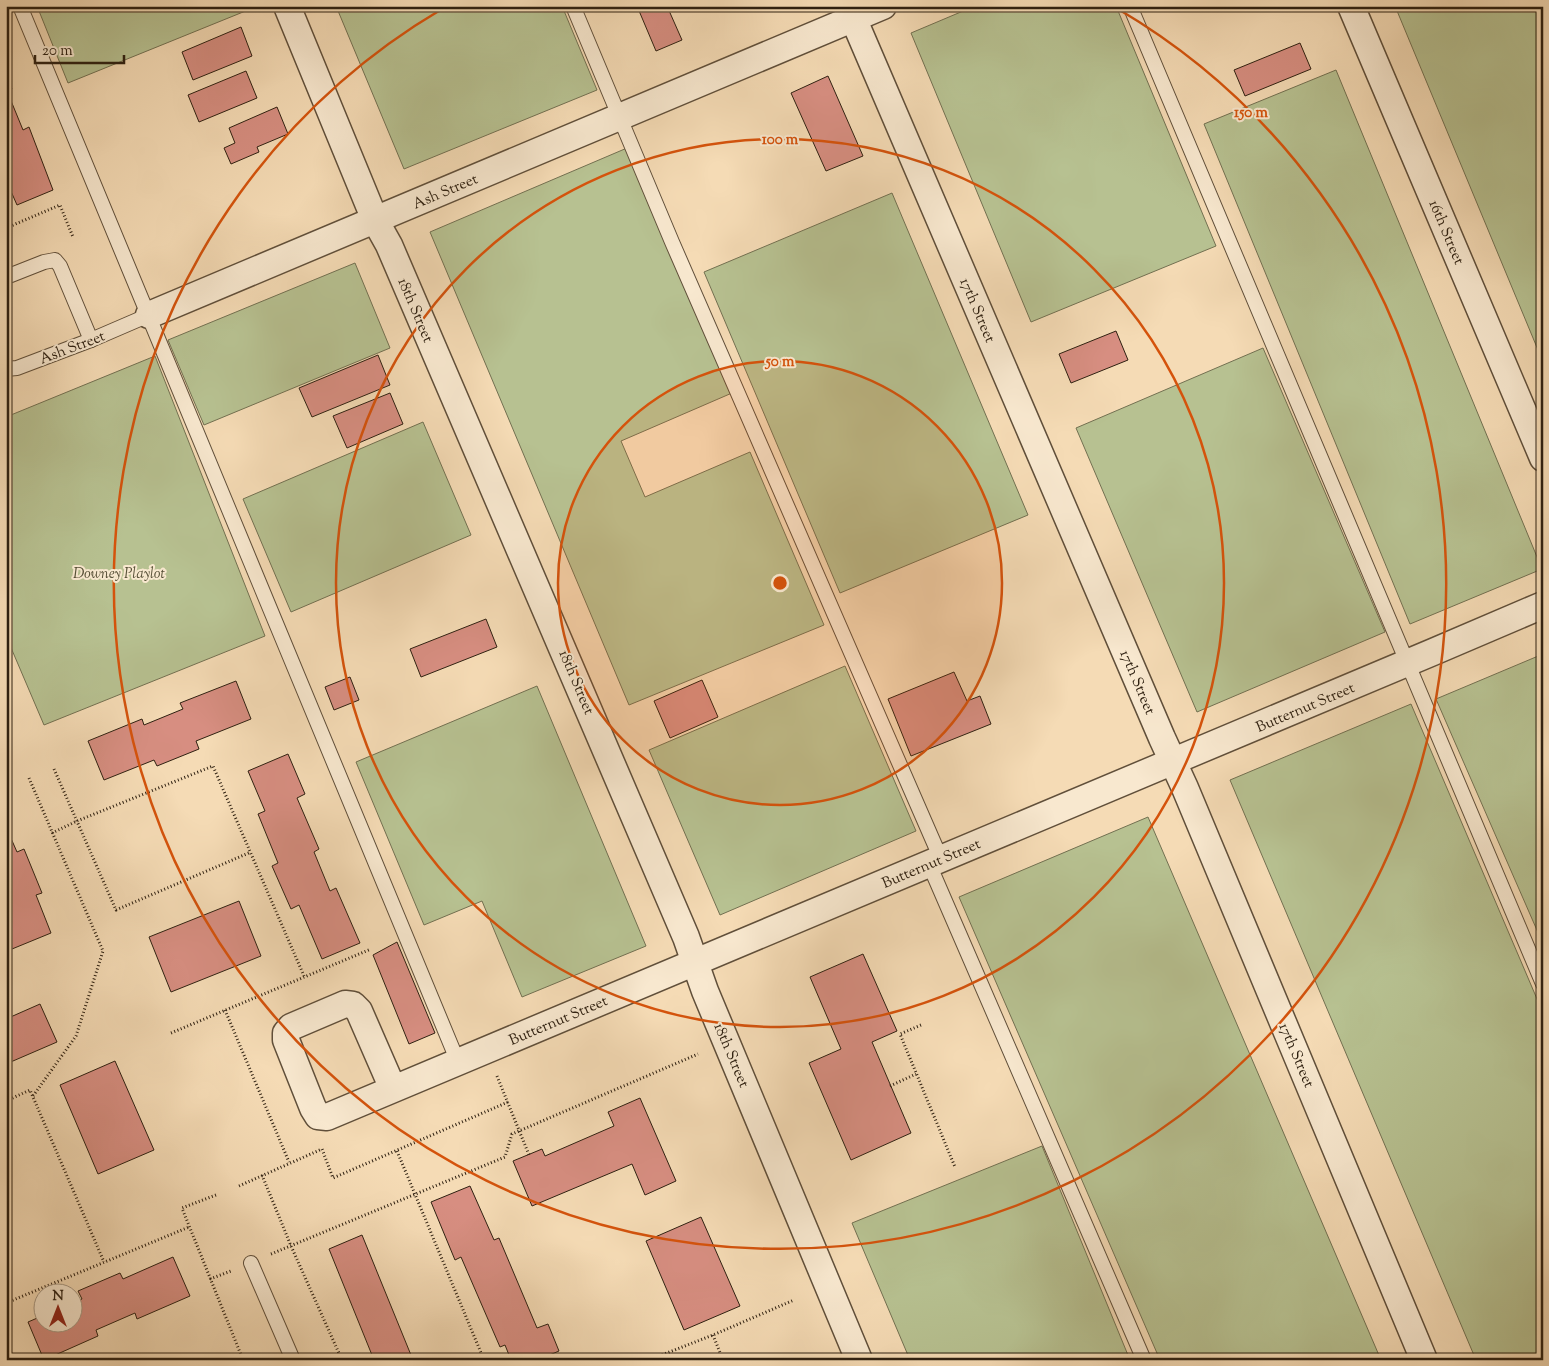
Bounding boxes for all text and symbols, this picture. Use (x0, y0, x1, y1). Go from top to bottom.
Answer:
scale bar (35, 32, 124, 64)
text: 20 m (42, 41, 73, 62)
text: 150 m (1234, 103, 1268, 124)
text: 100 m (762, 130, 799, 151)
street label: Ash Street (410, 169, 481, 215)
street label: 16th Street (1423, 197, 1469, 268)
street label: 18th Street (392, 275, 438, 346)
street label: 17th Street (954, 275, 1000, 346)
street label: Ash Street (37, 326, 108, 371)
text: 50 m (765, 352, 795, 373)
park label: Downey Playlot (73, 564, 165, 585)
centre of rings (771, 574, 789, 592)
street label: 18th Street (553, 647, 599, 718)
street label: 17th Street (1114, 647, 1160, 718)
street label: Butternut Street (1253, 678, 1358, 739)
street label: Butternut Street (879, 834, 984, 895)
street label: Butternut Street (506, 991, 611, 1052)
street label: 18th Street (708, 1020, 754, 1091)
street label: 17th Street (1273, 1020, 1319, 1091)
north arrow (32, 1284, 82, 1334)
text: N (52, 1287, 64, 1307)

